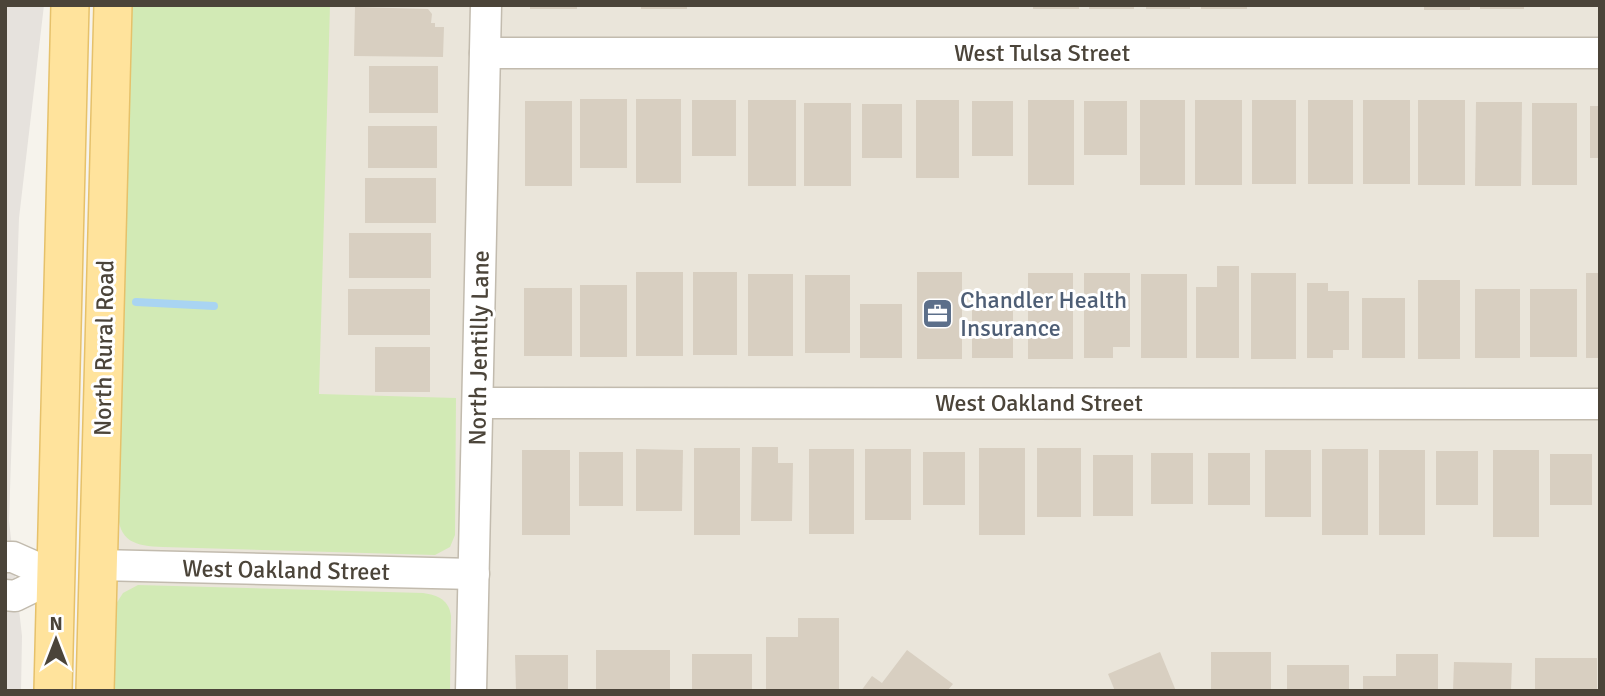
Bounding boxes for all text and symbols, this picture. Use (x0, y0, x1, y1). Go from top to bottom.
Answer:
street label: West Tulsa Street (954, 38, 1130, 68)
street label: North Jentilly Lane (462, 250, 496, 446)
street label: North Rural Road (87, 260, 121, 436)
place label: Chandler Health Insurance (960, 285, 1127, 343)
office icon: Chandler Health Insurance (920, 297, 954, 331)
street label: West Oakland Street (935, 388, 1143, 418)
street label: West Oakland Street (182, 553, 390, 587)
north arrow (21, 605, 91, 675)
text: N (49, 612, 63, 636)

